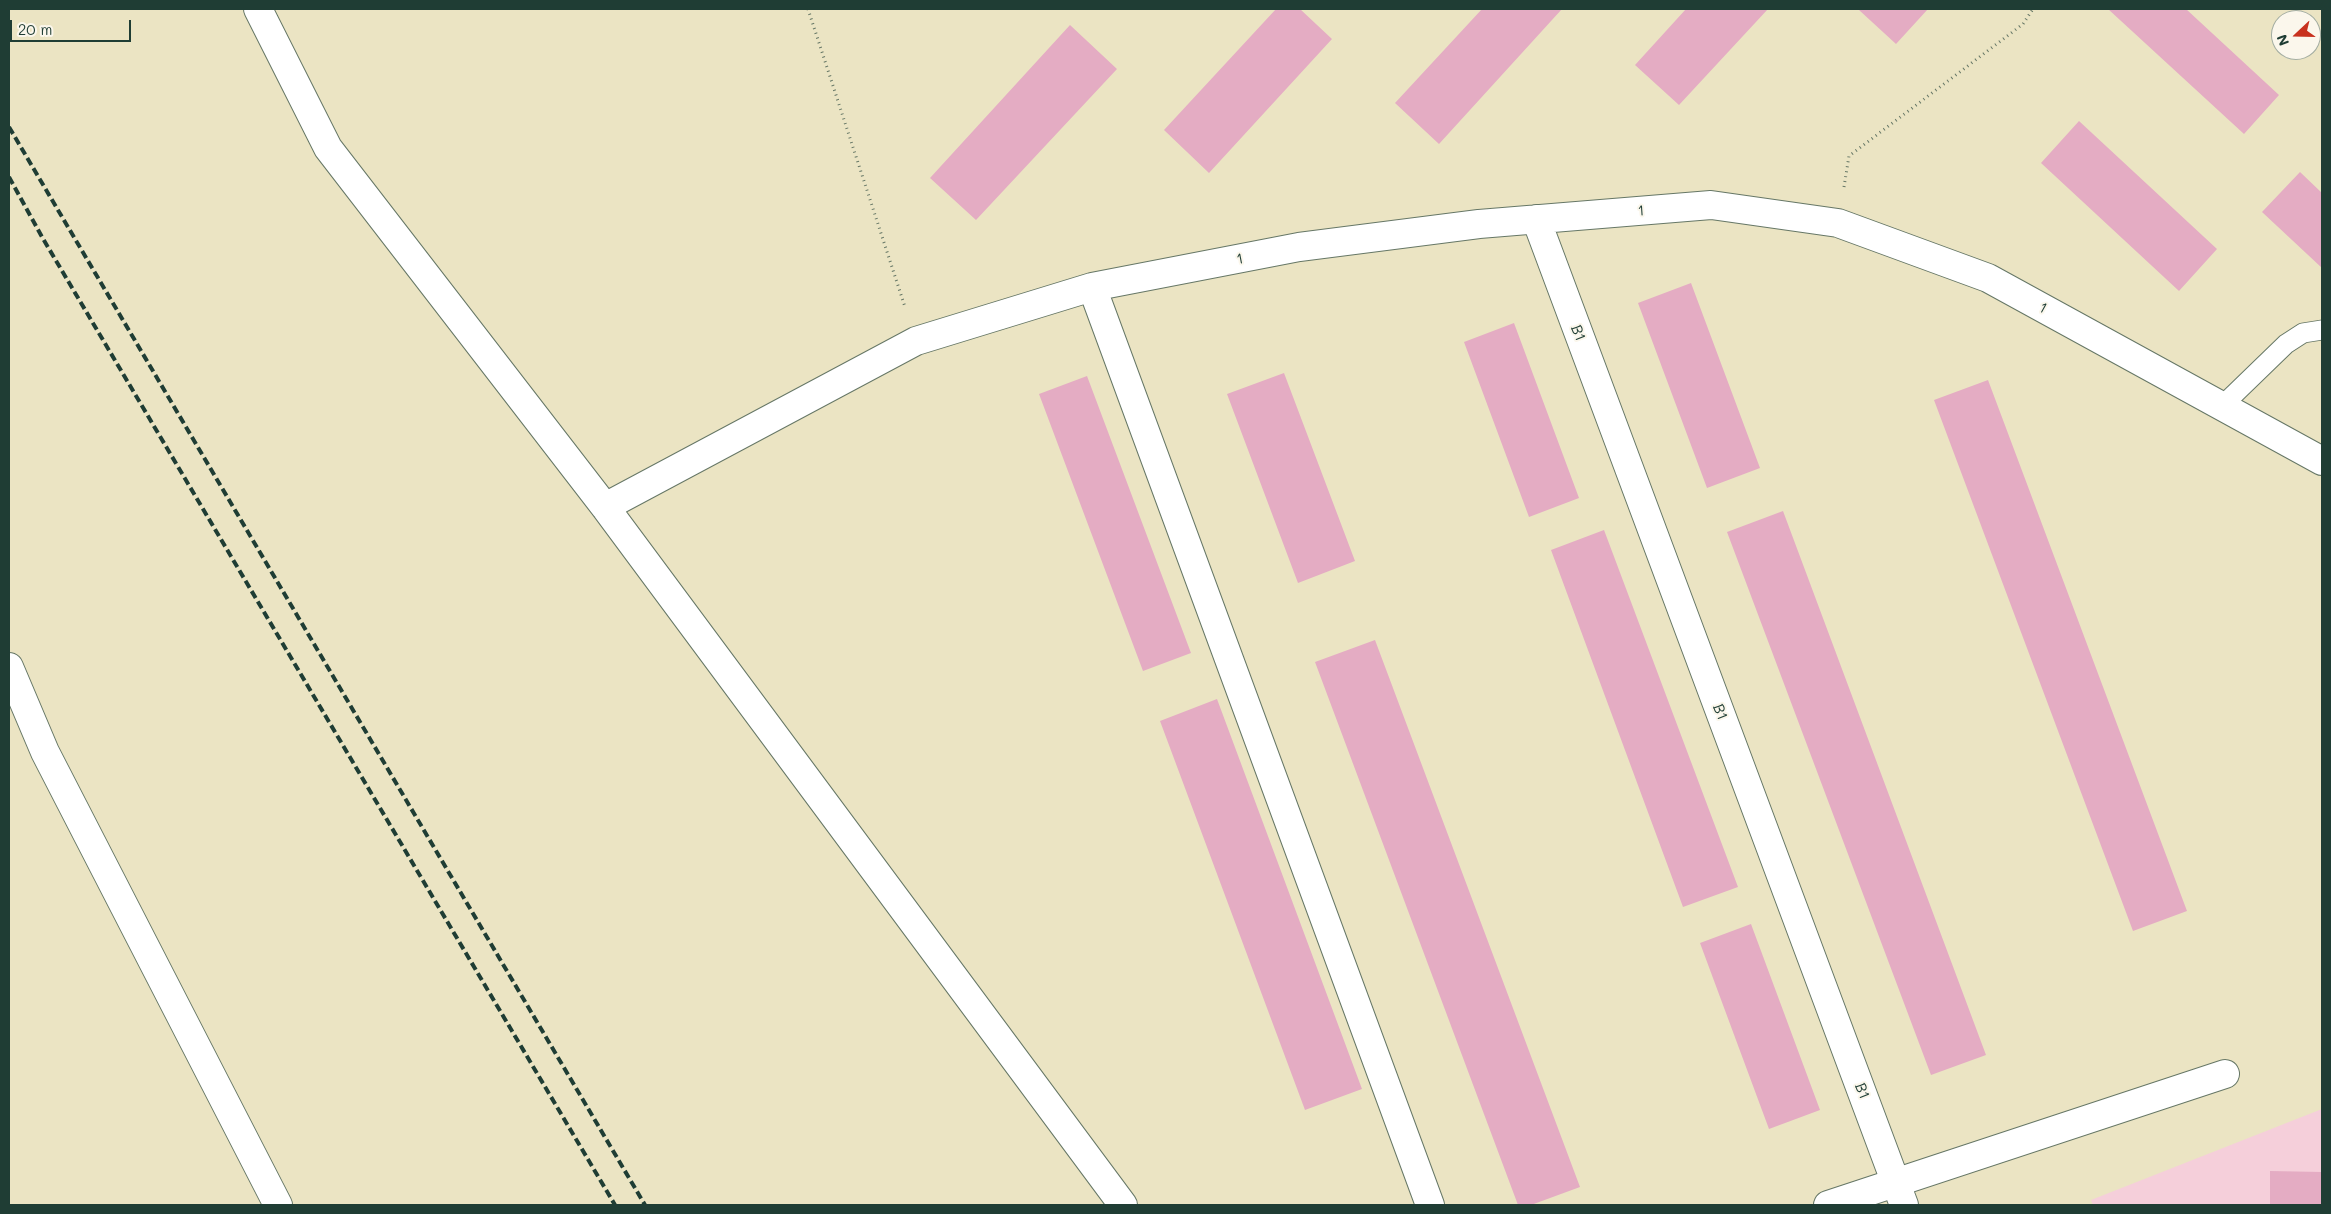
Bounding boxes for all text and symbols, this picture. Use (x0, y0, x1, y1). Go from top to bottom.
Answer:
scale bar (12, 10, 134, 42)
north arrow (2271, 10, 2321, 60)
text: 20 m (18, 19, 52, 39)
text: N (2272, 32, 2293, 49)
street label: 1 (1637, 202, 1645, 220)
street label: 1 (1235, 250, 1245, 268)
street label: 1 (2036, 299, 2050, 317)
street label: B1 (1567, 322, 1589, 344)
street label: B1 (1709, 701, 1731, 723)
street label: B1 (1851, 1080, 1873, 1102)

